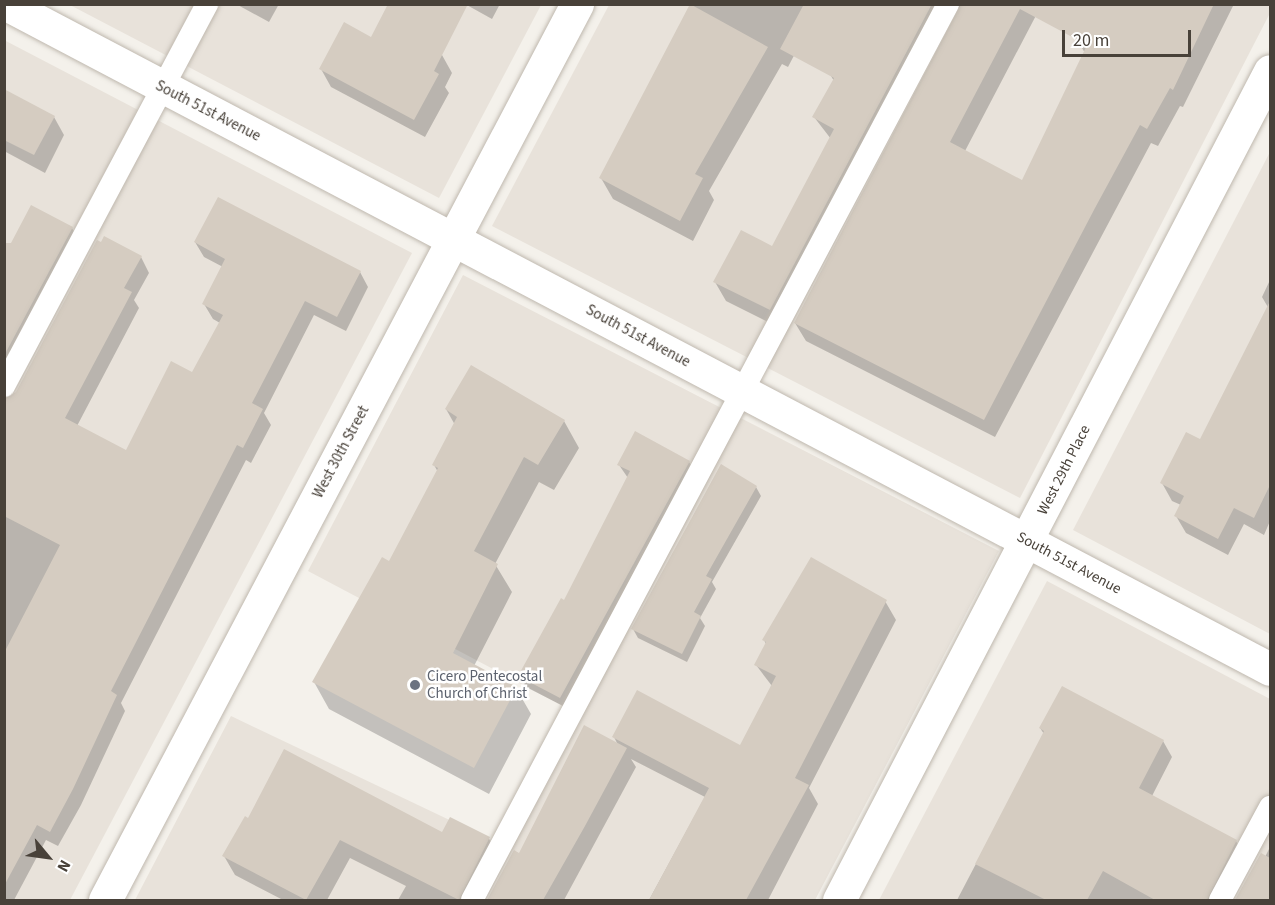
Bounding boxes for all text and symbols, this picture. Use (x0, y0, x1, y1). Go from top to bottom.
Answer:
scale bar (1065, 18, 1194, 56)
text: 20 m (1073, 28, 1109, 53)
street label: South 51st Avenue (152, 77, 264, 145)
street label: South 51st Avenue (583, 301, 693, 371)
street label: West 30th Street (309, 403, 373, 501)
street label: West 29th Place (1034, 422, 1094, 518)
street label: South 51st Avenue (1014, 528, 1124, 598)
place label: Cicero Pentecostal Church of Christ (427, 667, 542, 702)
marker: Cicero Pentecostal Church of Christ (408, 678, 422, 692)
north arrow (18, 827, 78, 887)
text: N (52, 856, 76, 876)

